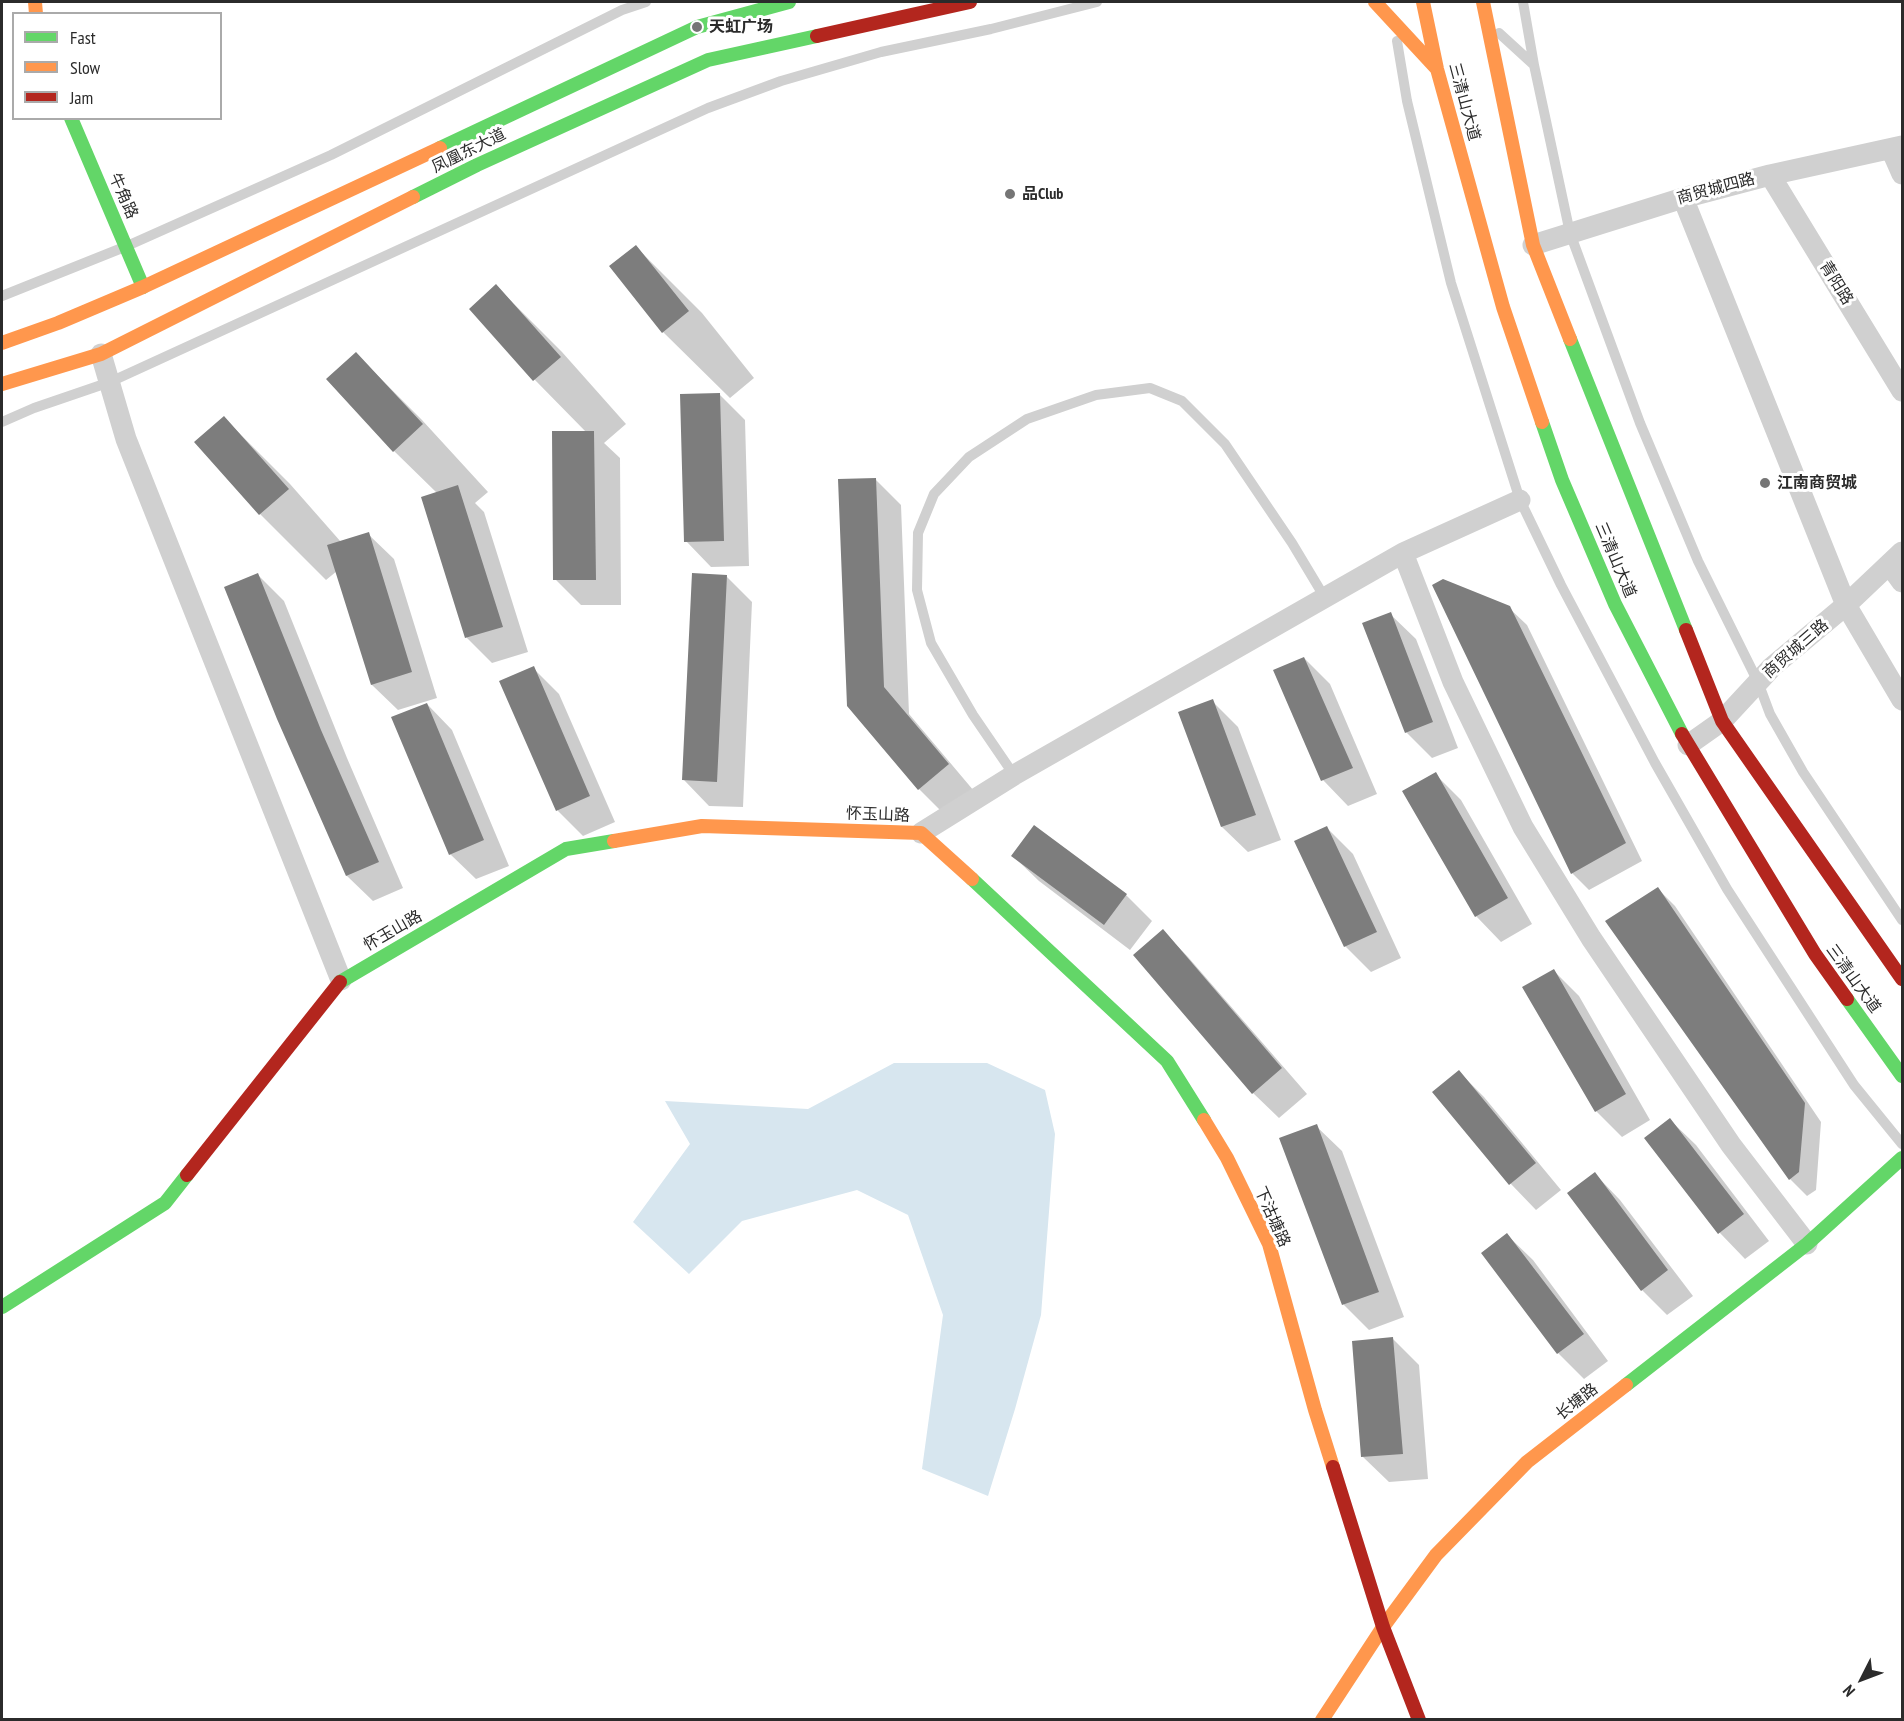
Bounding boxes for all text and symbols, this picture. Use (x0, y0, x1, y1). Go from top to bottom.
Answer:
legend (12, 12, 222, 120)
place label: 天虹广场 (709, 17, 773, 37)
marker: 天虹广场 (690, 20, 704, 34)
text: Fast (70, 26, 96, 49)
text: Slow (70, 56, 100, 79)
street label: 三清山大道 (1444, 61, 1484, 143)
text: Jam (70, 86, 93, 109)
street label: 凤凰东大道 (429, 125, 509, 177)
street label: 商贸城四路 (1675, 169, 1757, 209)
street label: 牛角路 (104, 170, 142, 222)
place label: 品Club (1022, 184, 1063, 204)
marker: 品Club (1003, 187, 1017, 201)
street label: 青阳路 (1815, 258, 1857, 308)
place label: 江南商贸城 (1777, 473, 1857, 493)
marker: 江南商贸城 (1758, 476, 1772, 490)
street label: 三清山大道 (1591, 519, 1639, 601)
street label: 商贸城三路 (1760, 616, 1832, 682)
street label: 怀玉山路 (846, 804, 910, 826)
street label: 怀玉山路 (360, 907, 426, 955)
street label: 三清山大道 (1822, 941, 1884, 1017)
street label: 下沽塘路 (1250, 1184, 1294, 1250)
street label: 长塘路 (1552, 1380, 1602, 1424)
north arrow (1832, 1649, 1892, 1709)
text: N (1838, 1681, 1859, 1701)

